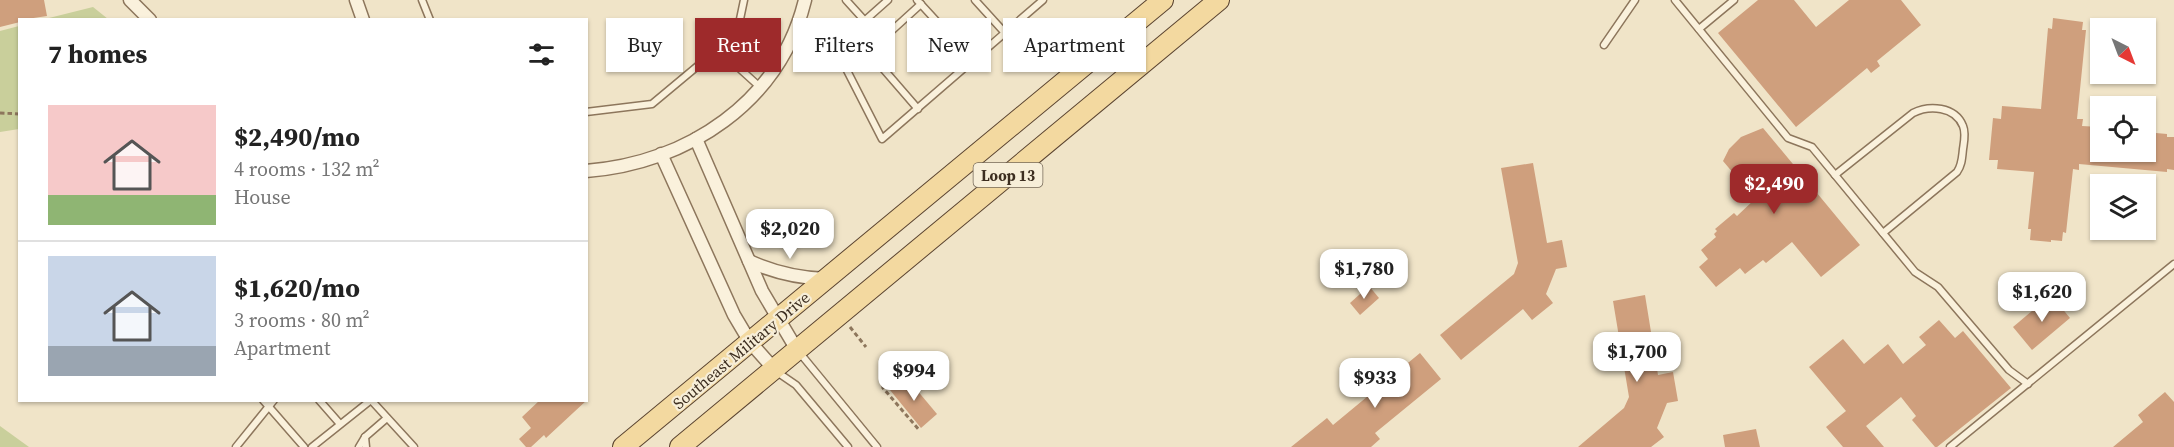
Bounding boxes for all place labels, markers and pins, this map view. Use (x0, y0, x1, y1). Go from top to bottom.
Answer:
pin: $2,490 (1725, 164, 1823, 215)
pin: $2,020 (741, 209, 839, 260)
pin: $1,780 (1315, 249, 1413, 300)
pin: $1,620 (1993, 272, 2091, 323)
pin: $1,700 (1588, 332, 1686, 383)
pin: $994 (878, 351, 950, 402)
pin: $933 (1339, 358, 1411, 409)

